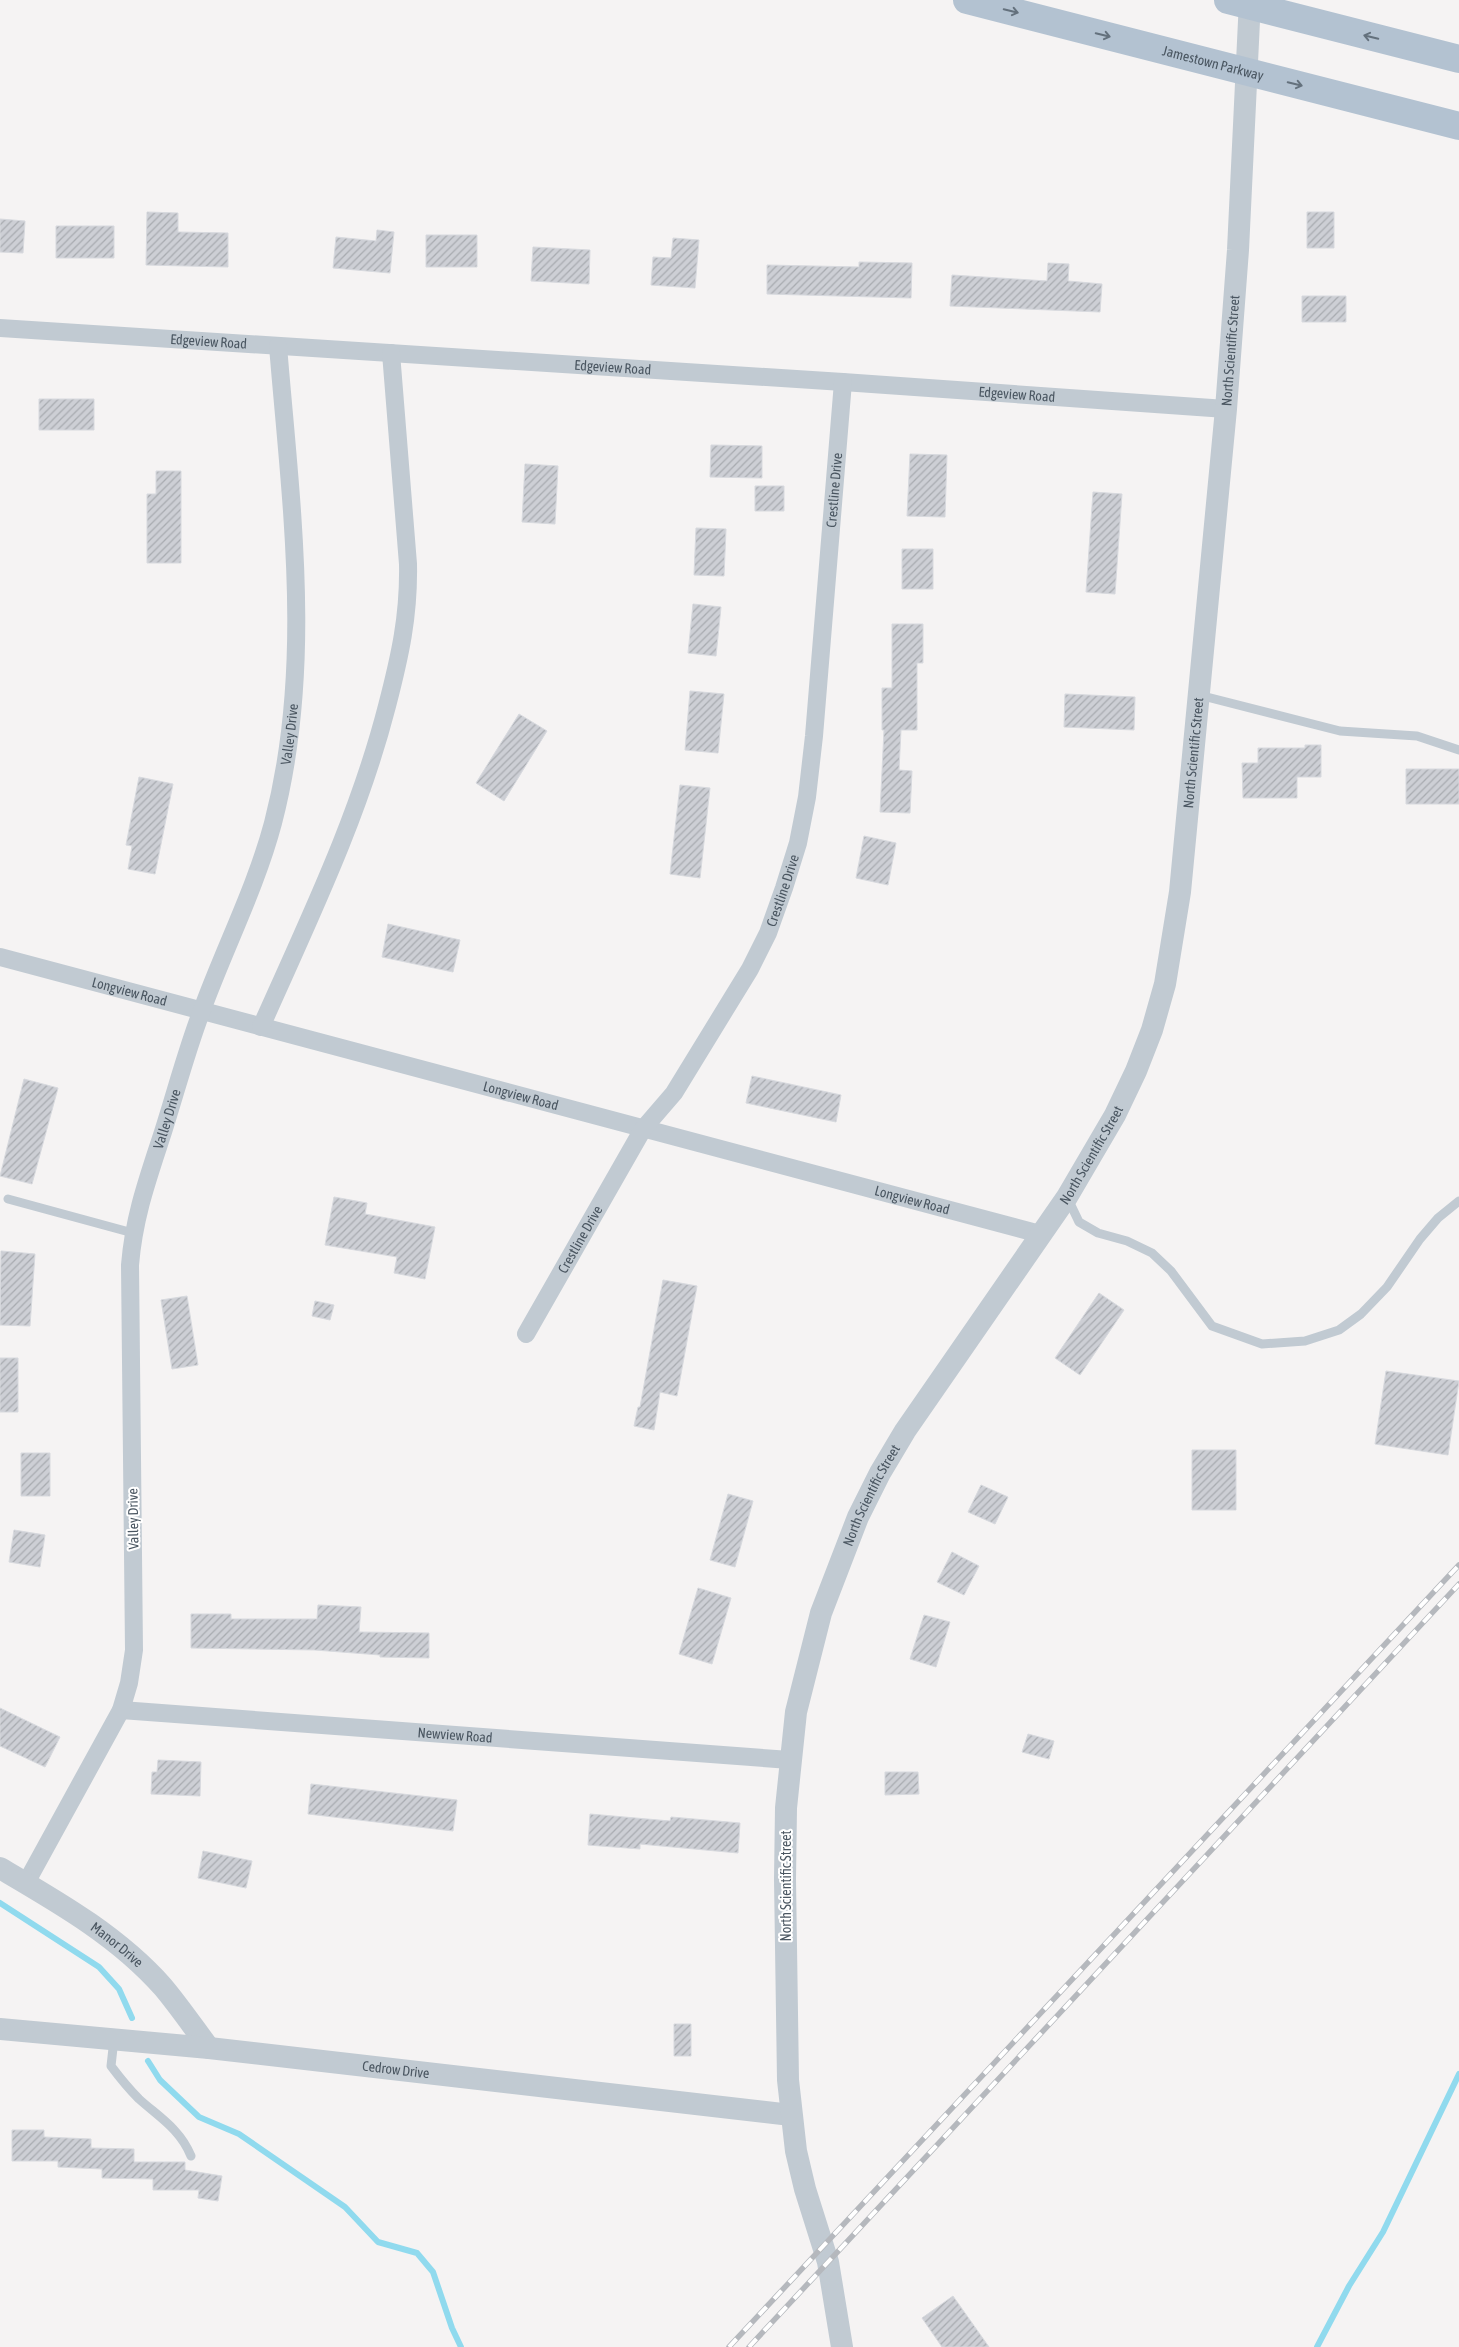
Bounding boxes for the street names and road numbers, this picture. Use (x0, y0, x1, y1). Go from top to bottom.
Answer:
street label: Jamestown Parkway (1161, 42, 1266, 84)
street label: North Scientific Street (1218, 294, 1243, 407)
street label: Edgeview Road (170, 331, 247, 352)
street label: Edgeview Road (574, 357, 652, 378)
street label: Edgeview Road (978, 384, 1056, 405)
street label: Crestline Drive (823, 452, 845, 528)
street label: North Scientific Street (1180, 697, 1206, 809)
street label: Valley Drive (278, 703, 301, 766)
street label: Crestline Drive (763, 853, 802, 929)
street label: Longview Road (90, 974, 169, 1009)
street label: Longview Road (482, 1078, 560, 1113)
street label: Valley Drive (150, 1087, 184, 1151)
street label: North Scientific Street (1056, 1103, 1126, 1207)
street label: Longview Road (873, 1182, 952, 1218)
street label: Crestline Drive (554, 1203, 606, 1276)
street label: North Scientific Street (840, 1442, 903, 1548)
street label: Valley Drive (124, 1488, 142, 1550)
street label: Newview Road (417, 1724, 493, 1746)
street label: North Scientific Street (778, 1830, 794, 1942)
street label: Manor Drive (88, 1919, 147, 1970)
street label: Cedrow Drive (362, 2058, 430, 2081)

